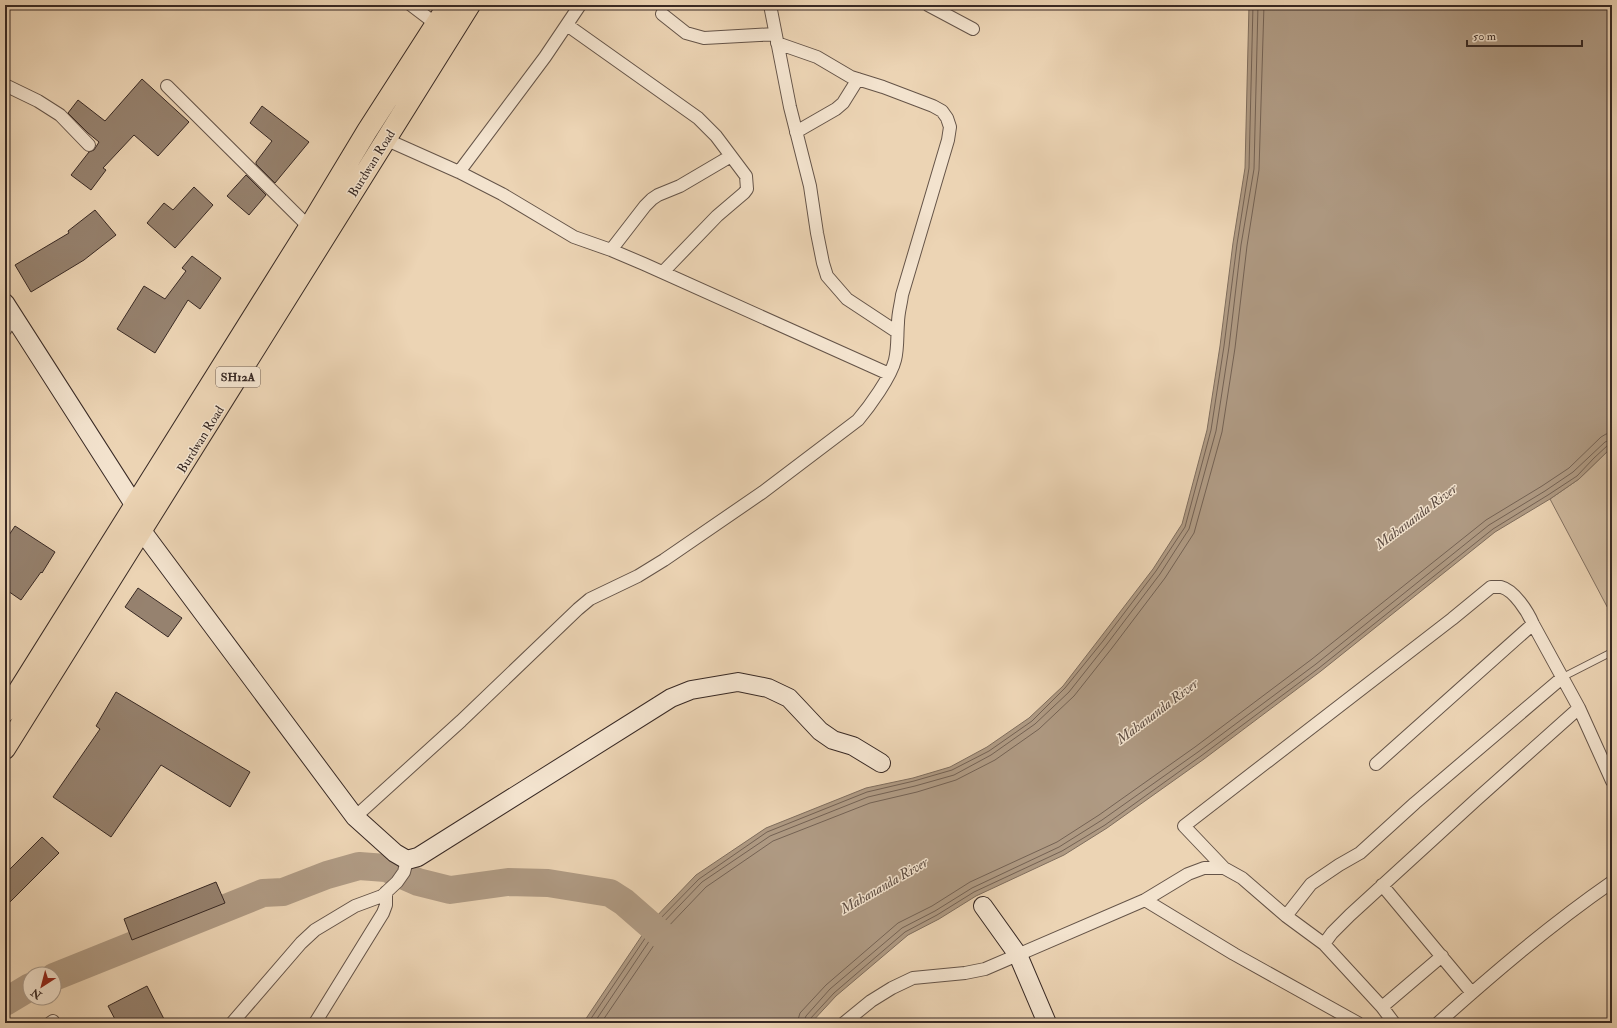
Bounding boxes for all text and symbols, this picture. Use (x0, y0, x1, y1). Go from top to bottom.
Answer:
scale bar (1467, 22, 1582, 48)
text: 50 m (1473, 29, 1497, 44)
street label: Burdwan Road (345, 126, 399, 200)
road number: SH12A (216, 367, 260, 387)
street label: Burdwan Road (174, 402, 228, 476)
water label: Mahananda River (1371, 480, 1461, 553)
water label: Mahananda River (1112, 675, 1202, 748)
water label: Mahananda River (837, 853, 932, 918)
north arrow (22, 966, 62, 1006)
text: N (28, 985, 45, 1002)

